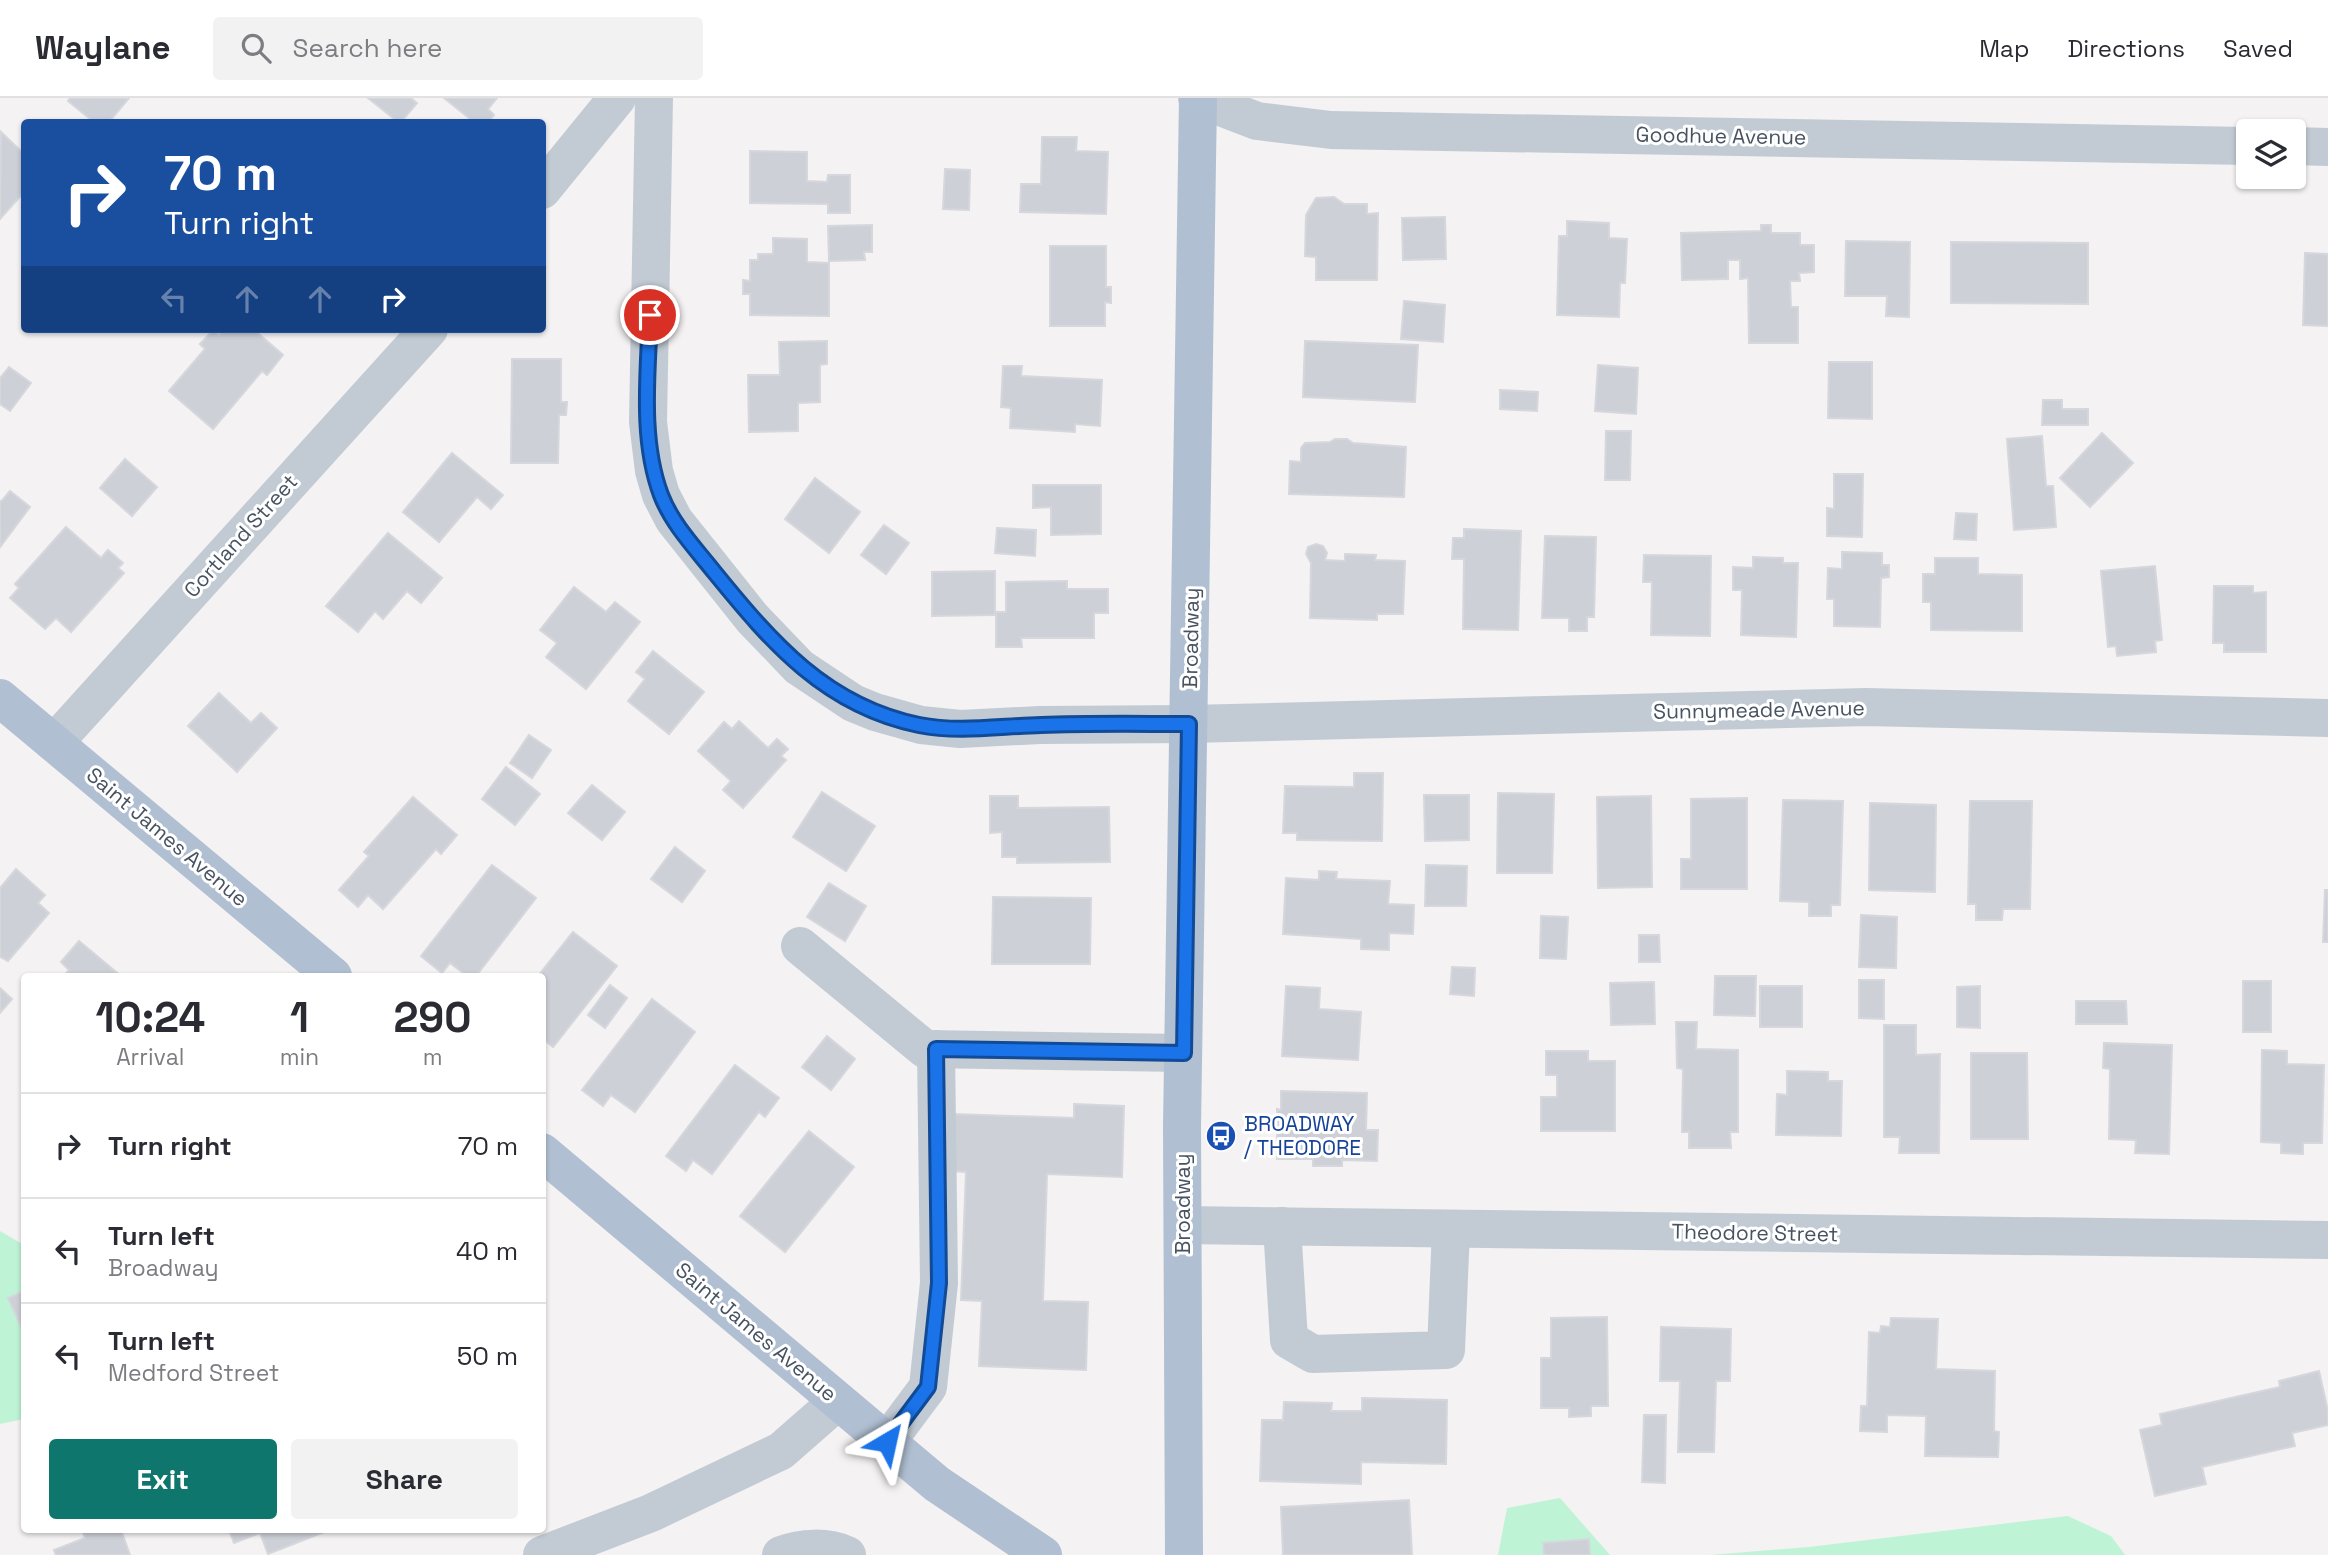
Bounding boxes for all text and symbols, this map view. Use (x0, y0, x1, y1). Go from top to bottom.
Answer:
search box (213, 17, 703, 80)
text: Waylane (35, 27, 171, 69)
icon: search (237, 29, 275, 67)
text: Search here (293, 31, 442, 65)
text: Map (1979, 33, 2029, 64)
text: Directions (2067, 33, 2185, 64)
text: Saved (2223, 33, 2293, 64)
map controls (2236, 119, 2306, 189)
button: layers (2236, 119, 2306, 189)
street label: Goodhue Avenue (1635, 121, 1807, 150)
text: 70 m (164, 142, 277, 204)
icon: right (49, 147, 140, 238)
text: Turn right (164, 203, 314, 243)
icon: left (155, 280, 193, 318)
icon: ahead (228, 280, 266, 318)
icon: ahead (301, 280, 339, 318)
icon: right (374, 280, 412, 318)
pin (620, 285, 680, 345)
icon: arrive (631, 296, 669, 334)
street label: Cortland Street (178, 468, 303, 603)
street label: Broadway (1176, 587, 1205, 689)
street label: Sunnymeade Avenue (1653, 694, 1865, 725)
street label: Saint James Avenue (81, 761, 254, 912)
text: 10:24 (95, 991, 205, 1044)
text: 1 (290, 991, 309, 1044)
text: 290 (394, 991, 472, 1044)
text: Arrival (116, 1042, 185, 1072)
text: min (280, 1042, 319, 1072)
text: m (423, 1042, 442, 1072)
place label: BROADWAY / THEODORE (1244, 1110, 1361, 1161)
bus stop icon: BROADWAY / THEODORE (1204, 1119, 1238, 1153)
icon: right (49, 1127, 87, 1165)
text: Turn right (108, 1129, 232, 1163)
text: 70 m (458, 1129, 518, 1163)
street label: Broadway (1169, 1153, 1196, 1255)
street label: Theodore Street (1671, 1218, 1839, 1247)
text: Turn left (108, 1219, 215, 1253)
icon: left (49, 1232, 87, 1270)
text: 40 m (456, 1234, 518, 1268)
text: Broadway (108, 1253, 219, 1283)
street label: Saint James Avenue (670, 1256, 843, 1407)
text: Turn left (108, 1324, 215, 1358)
icon: left (49, 1337, 87, 1375)
text: 50 m (457, 1339, 518, 1373)
text: Medford Street (108, 1358, 279, 1388)
position arrow (850, 1405, 924, 1479)
button: Exit (49, 1439, 277, 1519)
button: Share (291, 1439, 518, 1519)

